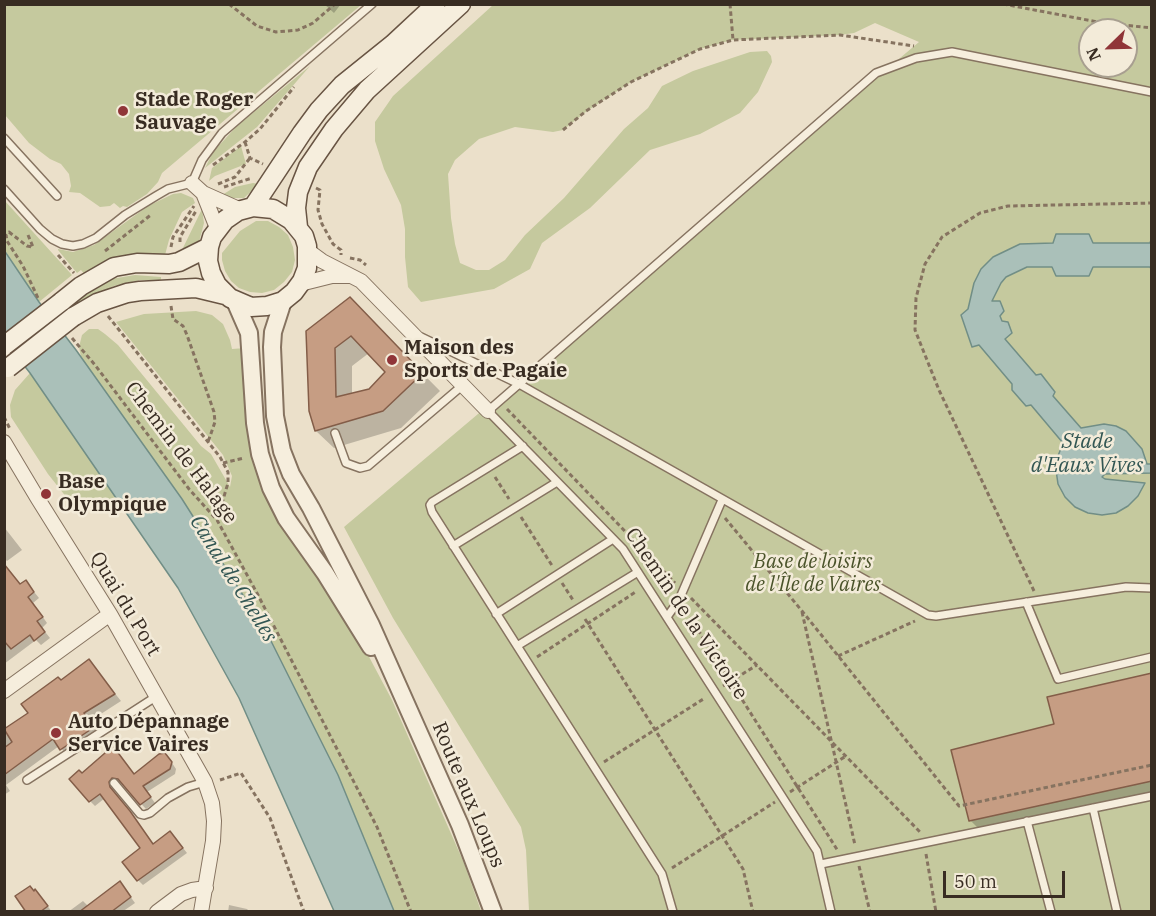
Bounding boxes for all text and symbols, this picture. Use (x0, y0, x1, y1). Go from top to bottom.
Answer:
north arrow (1078, 18, 1138, 78)
text: N (1082, 45, 1105, 64)
place label: Stade Roger Sauvage (135, 88, 253, 135)
marker: Stade Roger Sauvage (116, 104, 130, 118)
place label: Maison des Sports de Pagaie (404, 336, 567, 383)
marker: Maison des Sports de Pagaie (385, 353, 399, 367)
street label: Chemin de Halage (120, 377, 242, 529)
water label: Stade d'Eaux Vives (1031, 429, 1143, 479)
place label: Base Olympique (58, 470, 167, 517)
marker: Base Olympique (39, 487, 53, 501)
water label: Canal de Chelles (184, 511, 282, 647)
street label: Chemin de la Victoire (620, 524, 752, 704)
street label: Quai du Port (85, 548, 165, 660)
park label: Base de loisirs de l'Île de Vaires (745, 550, 881, 597)
place label: Auto Dépannage Service Vaires (68, 710, 229, 757)
street label: Route aux Loups (427, 719, 509, 871)
marker: Auto Dépannage Service Vaires (49, 726, 63, 740)
scale bar (946, 859, 1068, 897)
text: 50 m (954, 870, 997, 893)

